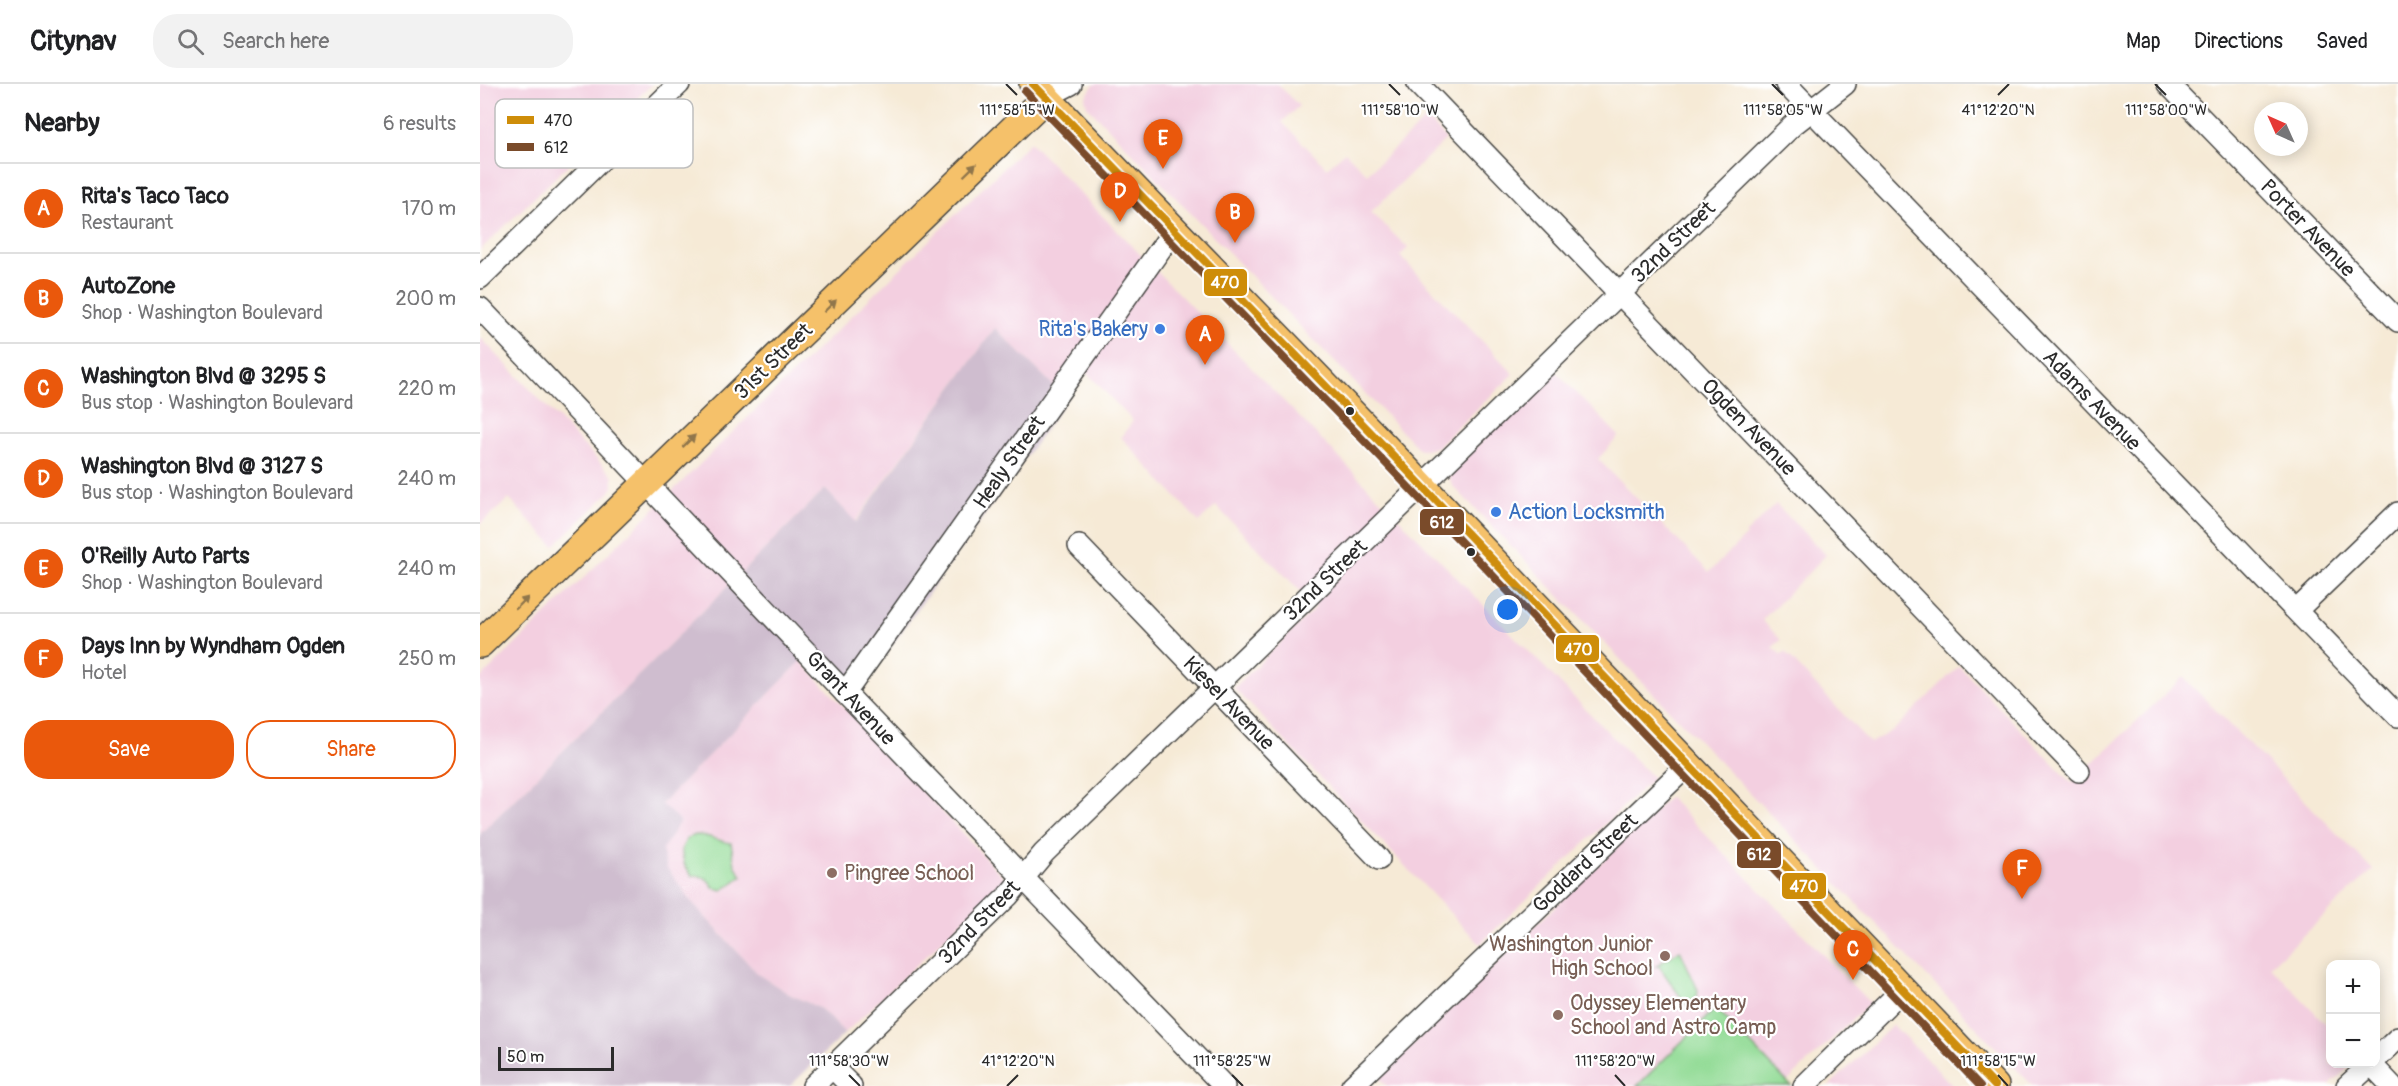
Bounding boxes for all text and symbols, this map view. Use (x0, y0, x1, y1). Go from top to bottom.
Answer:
search box (153, 14, 573, 68)
text: Citynav (30, 24, 117, 59)
icon: search (174, 25, 207, 58)
text: Search here (222, 27, 329, 55)
text: Map (2126, 28, 2161, 55)
text: Directions (2194, 28, 2283, 55)
text: Saved (2316, 28, 2368, 55)
legend (495, 99, 693, 168)
text: 111°58'15"W (979, 101, 1055, 120)
text: 111°58'10"W (1361, 101, 1439, 120)
text: 111°58'05"W (1743, 101, 1823, 120)
text: 41°12'20"N (1961, 101, 2035, 120)
text: 111°58'00"W (2125, 101, 2207, 120)
north arrow (2254, 102, 2308, 156)
text: Nearby (24, 107, 100, 139)
text: 6 results (383, 111, 456, 136)
text: 470 (544, 111, 573, 131)
pin: E (1144, 120, 1182, 169)
text: 612 (544, 138, 569, 158)
one-way arrow (962, 164, 976, 178)
pin: D (1100, 172, 1140, 222)
street label: Porter Avenue (2254, 174, 2361, 283)
text: Rita's Taco Taco (81, 182, 229, 210)
pin: B (1216, 194, 1254, 243)
street label: 32nd Street (1625, 195, 1722, 289)
text: A (37, 196, 50, 221)
text: 170 m (402, 196, 456, 221)
text: Restaurant (81, 210, 173, 235)
line badge: 470 (1203, 268, 1248, 297)
text: AutoZone (81, 272, 175, 300)
text: 470 (1211, 273, 1239, 293)
text: B (38, 286, 49, 311)
text: 200 m (395, 286, 456, 311)
one-way arrow (822, 299, 837, 313)
text: Shop · Washington Boulevard (81, 300, 323, 325)
place label: Rita's Bakery (1039, 316, 1148, 343)
pin: A (1186, 316, 1224, 365)
street label: 31st Street (728, 317, 819, 406)
marker: Rita's Bakery (1153, 322, 1167, 336)
street label: Adams Avenue (2037, 344, 2147, 457)
text: Washington Blvd @ 3295 S (81, 362, 326, 390)
street label: Ogden Avenue (1695, 373, 1802, 482)
text: C (37, 376, 50, 401)
text: 220 m (398, 376, 456, 401)
text: Bus stop · Washington Boulevard (81, 390, 354, 415)
unlabelled marker (1344, 405, 1356, 417)
street label: Healy Street (967, 410, 1052, 514)
one-way arrow (682, 435, 696, 449)
text: Washington Blvd @ 3127 S (81, 452, 323, 480)
text: D (37, 466, 50, 491)
text: 240 m (397, 466, 456, 491)
text: Bus stop · Washington Boulevard (81, 480, 354, 505)
place label: Action Locksmith (1508, 499, 1665, 526)
marker: Action Locksmith (1489, 505, 1503, 519)
line badge: 612 (1419, 508, 1465, 536)
text: 612 (1430, 513, 1454, 533)
street label: 32nd Street (1277, 533, 1374, 627)
text: O'Reilly Auto Parts (81, 542, 249, 570)
unlabelled marker (1465, 546, 1477, 558)
text: E (38, 556, 49, 581)
text: 240 m (397, 556, 456, 581)
text: Shop · Washington Boulevard (81, 570, 323, 595)
your location (1493, 595, 1522, 624)
one-way arrow (515, 597, 529, 611)
text: Days Inn by Wyndham Ogden (81, 632, 345, 660)
line badge: 470 (1555, 634, 1600, 663)
text: 470 (1564, 640, 1592, 660)
street label: Grant Avenue (800, 645, 902, 752)
text: F (37, 646, 50, 671)
text: 250 m (398, 646, 456, 671)
street label: Kiesel Avenue (1177, 651, 1281, 757)
text: Hotel (81, 660, 127, 685)
button: Save (24, 720, 234, 779)
button: Share (246, 720, 456, 779)
street label: Goddard Street (1527, 807, 1644, 919)
line badge: 612 (1736, 840, 1782, 869)
text: 612 (1747, 845, 1771, 865)
pin: F (2002, 850, 2042, 899)
place label: Pingree School (844, 860, 974, 887)
marker: Pingree School (825, 866, 839, 880)
line badge: 470 (1781, 872, 1827, 900)
street label: 32nd Street (932, 874, 1027, 970)
text: 470 (1790, 877, 1818, 897)
pin: C (1834, 930, 1872, 980)
place label: Washington Junior High School (1489, 931, 1653, 982)
marker: Washington Junior High School (1658, 949, 1672, 963)
map controls (2326, 960, 2380, 1068)
button: + (2326, 960, 2380, 1014)
place label: Odyssey Elementary School and Astro Camp (1570, 990, 1776, 1041)
marker: Odyssey Elementary School and Astro Camp (1551, 1008, 1565, 1022)
button: − (2326, 1014, 2380, 1068)
scale bar (498, 1044, 614, 1072)
text: 50 m (507, 1047, 544, 1067)
text: 111°58'30"W (809, 1052, 889, 1071)
text: 41°12'20"N (981, 1052, 1055, 1071)
text: 111°58'25"W (1193, 1052, 1271, 1071)
text: 111°58'20"W (1575, 1052, 1655, 1071)
text: 111°58'15"W (1960, 1052, 2036, 1071)

